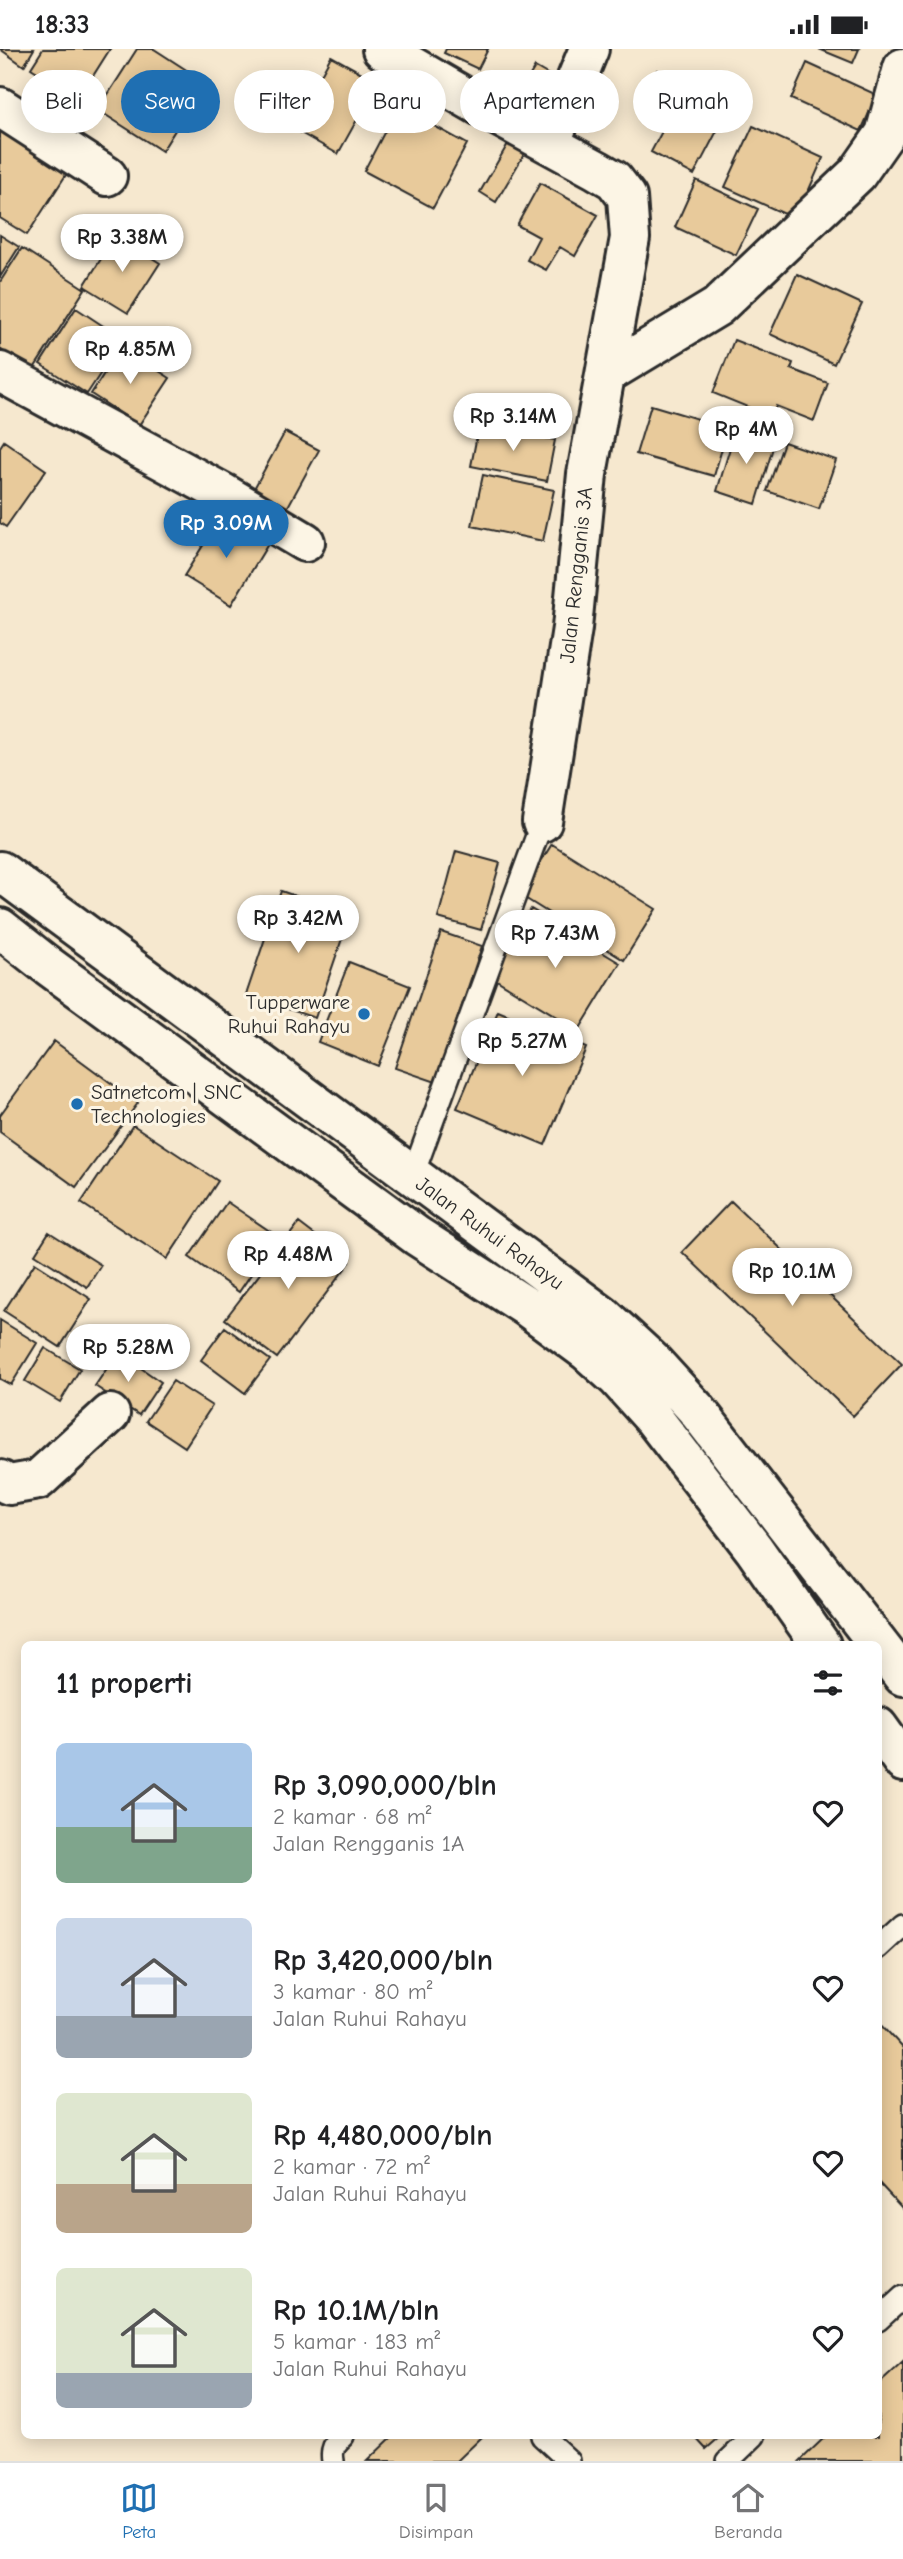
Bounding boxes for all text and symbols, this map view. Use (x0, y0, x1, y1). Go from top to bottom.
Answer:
text: 18:33 (35, 10, 90, 40)
chip: Beli (21, 70, 107, 133)
chip: Sewa (121, 70, 220, 133)
chip: Filter (234, 70, 334, 133)
chip: Baru (348, 70, 446, 133)
chip: Apartemen (460, 70, 619, 133)
chip: Rumah (633, 70, 753, 133)
pin: Rp 3.38M (50, 215, 194, 274)
text: Rp 3.38M (77, 223, 167, 250)
pin: Rp 4.85M (58, 327, 202, 386)
text: Rp 4.85M (84, 335, 176, 362)
pin: Rp 3.14M (441, 393, 585, 453)
text: Rp 3.14M (469, 402, 557, 429)
pin: Rp 4M (697, 407, 795, 466)
text: Rp 4M (715, 415, 777, 442)
street label: Jalan Rengganis 3A (555, 486, 597, 664)
pin: Rp 3.09M (154, 501, 298, 560)
text: Rp 3.09M (180, 509, 272, 536)
pin: Rp 3.42M (226, 895, 370, 955)
text: Rp 3.42M (253, 904, 343, 931)
pin: Rp 7.43M (483, 911, 627, 970)
text: Rp 7.43M (511, 919, 599, 946)
place label: Tupperware Ruhui Rahayu (228, 990, 350, 1038)
marker: Tupperware Ruhui Rahayu (356, 1006, 372, 1022)
pin: Rp 5.27M (450, 1019, 594, 1078)
text: Rp 5.27M (477, 1027, 567, 1054)
place label: Satnetcom | SNC Technologies (91, 1080, 242, 1128)
marker: Satnetcom | SNC Technologies (69, 1096, 85, 1112)
street label: Jalan Ruhui Rahayu (411, 1171, 569, 1295)
pin: Rp 4.48M (216, 1231, 360, 1291)
text: Rp 4.48M (243, 1240, 333, 1267)
pin: Rp 10.1M (720, 1249, 864, 1308)
text: Rp 10.1M (748, 1257, 836, 1284)
pin: Rp 5.28M (56, 1325, 200, 1384)
text: Rp 5.28M (82, 1333, 174, 1360)
icon: filters (809, 1664, 847, 1702)
text: 11 properti (56, 1666, 193, 1701)
text: Rp 3,090,000/bln (273, 1768, 497, 1803)
icon: home (112, 1771, 196, 1855)
icon: heart (809, 1794, 847, 1832)
text: 2 kamar · 68 m² (273, 1803, 431, 1830)
text: Jalan Rengganis 1A (273, 1830, 464, 1857)
text: Rp 3,420,000/bln (273, 1943, 493, 1978)
icon: home (112, 1946, 196, 2030)
icon: heart (809, 1969, 847, 2007)
text: 3 kamar · 80 m² (273, 1978, 433, 2005)
text: Jalan Ruhui Rahayu (273, 2005, 467, 2032)
text: Rp 4,480,000/bln (273, 2118, 493, 2153)
icon: home (112, 2121, 196, 2205)
icon: heart (809, 2144, 847, 2182)
text: 2 kamar · 72 m² (273, 2153, 430, 2180)
text: Jalan Ruhui Rahayu (273, 2180, 467, 2207)
text: Rp 10.1M/bln (273, 2293, 439, 2328)
icon: home (112, 2296, 196, 2380)
icon: heart (809, 2319, 847, 2357)
text: 5 kamar · 183 m² (273, 2328, 440, 2355)
text: Jalan Ruhui Rahayu (273, 2355, 467, 2382)
tab: Peta (120, 2479, 158, 2543)
tab: Disimpan (399, 2479, 473, 2543)
tab: Beranda (714, 2479, 783, 2543)

